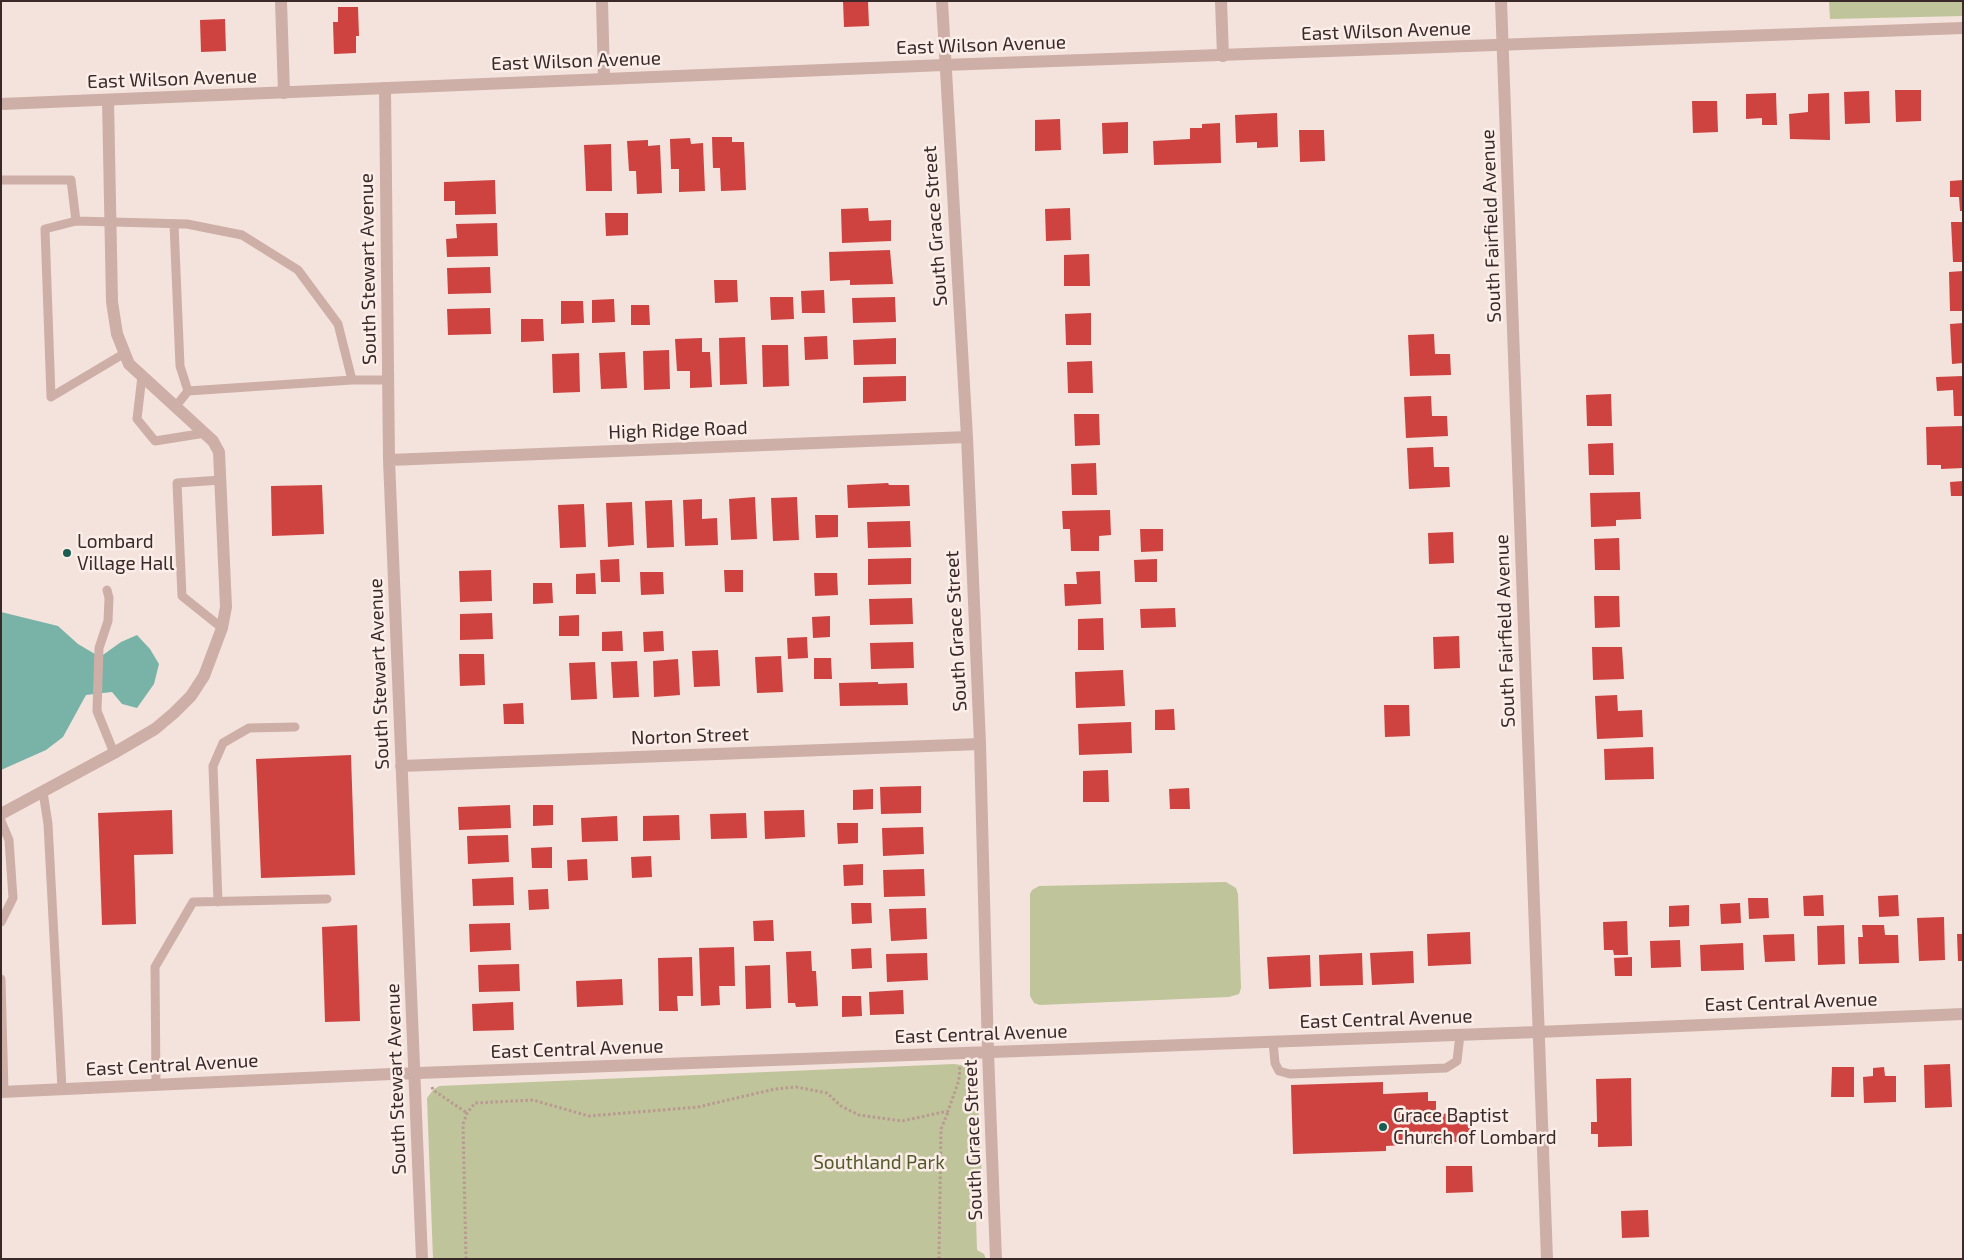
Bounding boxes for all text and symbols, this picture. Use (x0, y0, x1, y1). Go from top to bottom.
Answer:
street label: East Wilson Avenue (1301, 17, 1471, 45)
street label: East Wilson Avenue (896, 31, 1066, 59)
street label: East Wilson Avenue (491, 47, 661, 75)
street label: East Wilson Avenue (87, 65, 257, 93)
street label: South Fairfield Avenue (1476, 129, 1506, 323)
street label: South Grace Street (918, 145, 952, 307)
street label: South Stewart Avenue (355, 173, 381, 365)
street label: High Ridge Road (608, 416, 748, 444)
place label: Lombard Village Hall (77, 531, 174, 575)
street label: South Fairfield Avenue (1490, 534, 1520, 728)
marker: Lombard Village Hall (61, 547, 73, 559)
street label: South Grace Street (940, 550, 972, 712)
street label: South Stewart Avenue (364, 578, 394, 770)
street label: Norton Street (631, 723, 749, 749)
street label: South Stewart Avenue (381, 983, 411, 1175)
street label: East Central Avenue (1704, 988, 1878, 1016)
street label: East Central Avenue (1299, 1005, 1473, 1033)
street label: East Central Avenue (894, 1020, 1068, 1048)
street label: East Central Avenue (490, 1035, 664, 1063)
street label: East Central Avenue (85, 1049, 259, 1081)
street label: South Grace Street (959, 1059, 987, 1221)
place label: Grace Baptist Church of Lombard (1393, 1105, 1557, 1149)
marker: Grace Baptist Church of Lombard (1377, 1121, 1389, 1133)
park label: Southland Park (813, 1152, 945, 1174)

